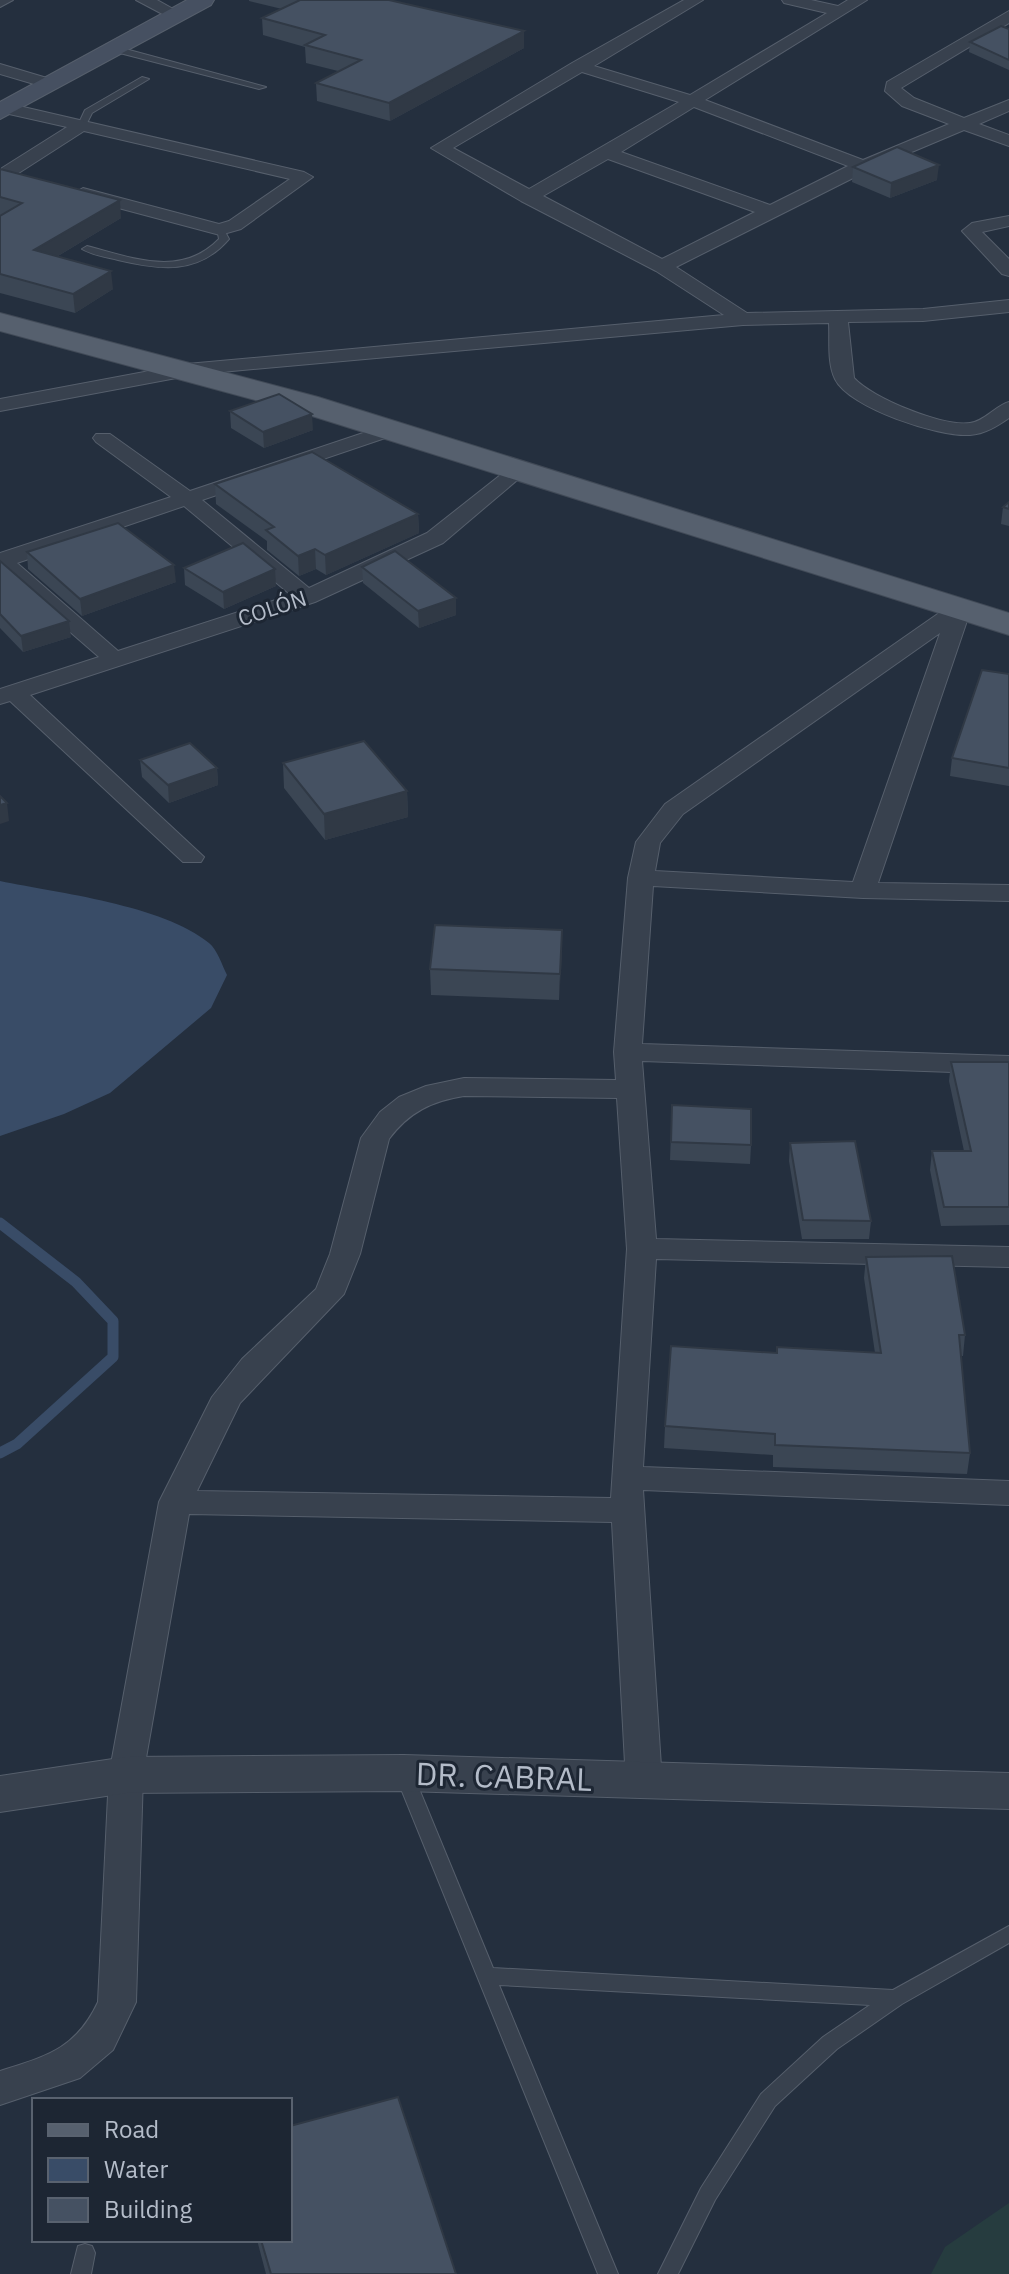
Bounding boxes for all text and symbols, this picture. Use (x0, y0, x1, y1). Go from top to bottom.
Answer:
street label: COLÓN (234, 583, 310, 632)
street label: DR. CABRAL (415, 1752, 593, 1800)
legend (32, 2098, 292, 2242)
text: Road (104, 2113, 159, 2145)
text: Water (104, 2153, 168, 2185)
text: Building (104, 2193, 192, 2225)

